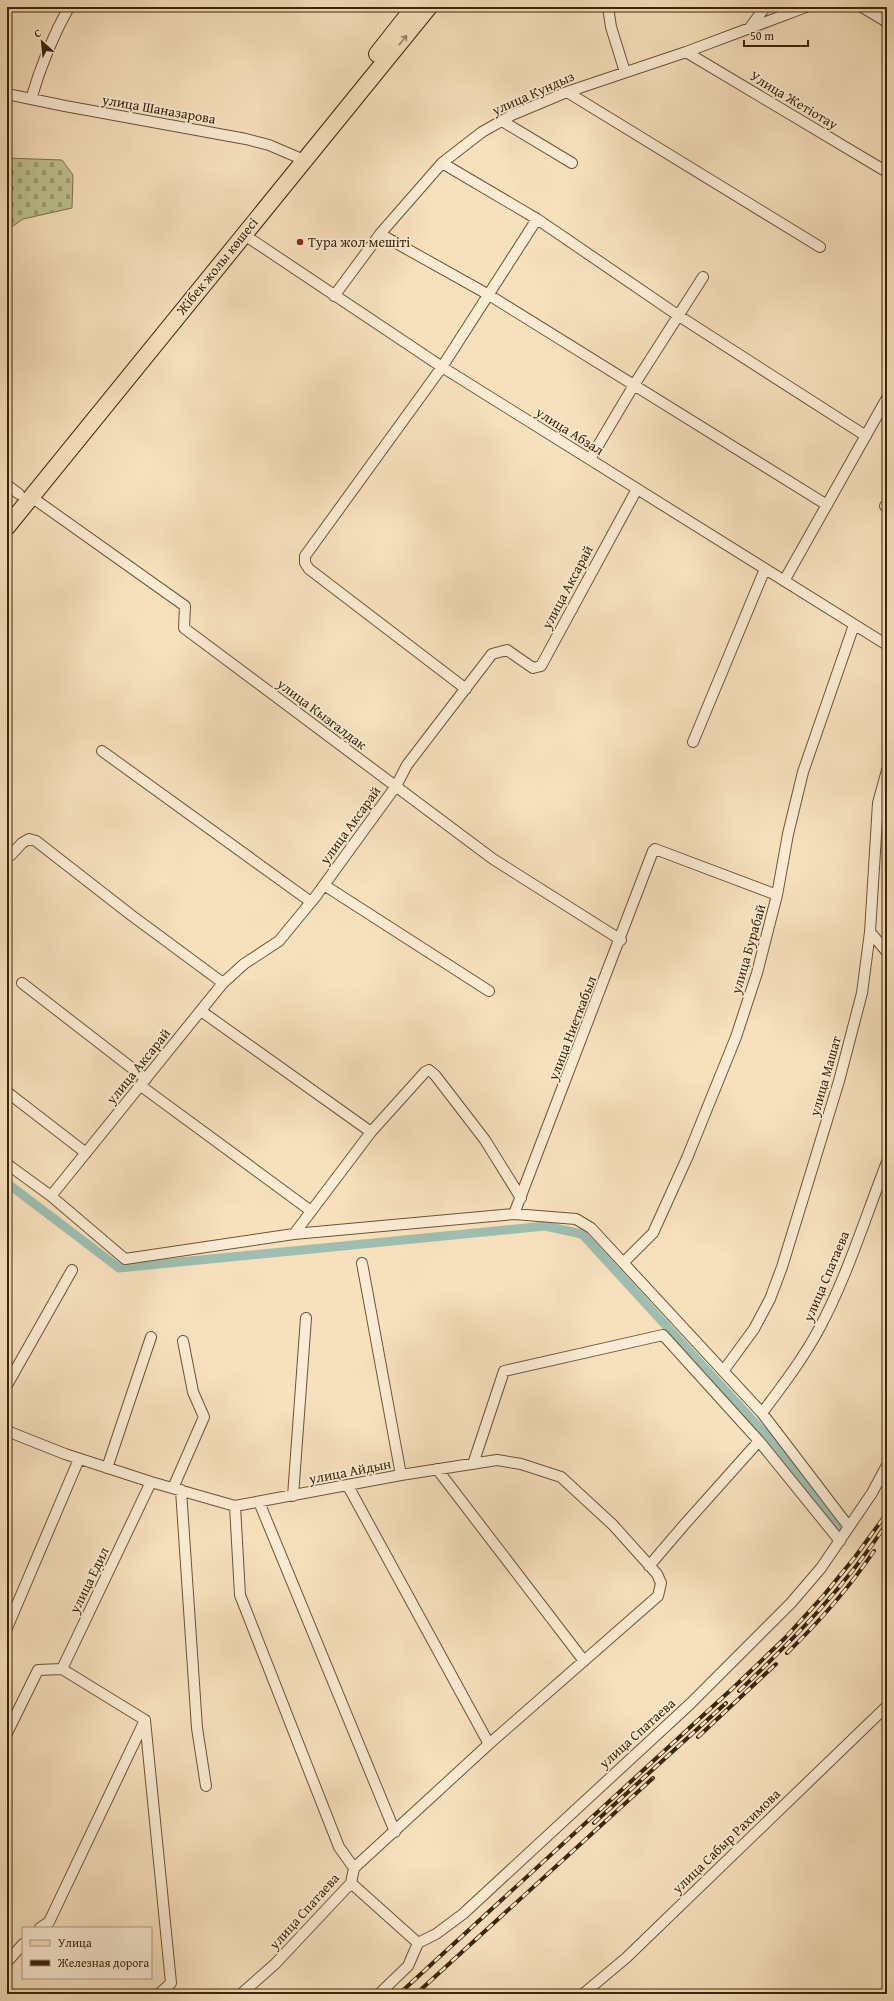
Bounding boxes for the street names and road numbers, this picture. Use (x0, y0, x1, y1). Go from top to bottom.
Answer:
street label: улица Кундыз (488, 66, 577, 120)
street label: Улица Жетіотау (746, 66, 842, 134)
street label: улица Шаназарова (100, 89, 218, 129)
street label: Жібек жолы көшесі (171, 213, 263, 320)
street label: улица Абзал (531, 402, 608, 460)
street label: улица Аксарай (536, 542, 597, 633)
street label: улица Кызгалдак (272, 673, 371, 755)
street label: улица Аксарай (314, 782, 385, 869)
street label: улица Бурабай (725, 902, 770, 997)
street label: улица Ниеткабыл (543, 973, 601, 1084)
street label: улица Аксарай (101, 1024, 175, 1109)
street label: улица Машат (804, 1033, 846, 1119)
street label: улица Спатаева (798, 1227, 854, 1325)
street label: улица Айдын (306, 1453, 393, 1489)
street label: улица Едил (64, 1543, 114, 1617)
street label: улица Спатаева (594, 1693, 680, 1773)
street label: улица Сабыр Рахимова (667, 1784, 785, 1899)
street label: улица Спатаева (264, 1868, 344, 1954)

